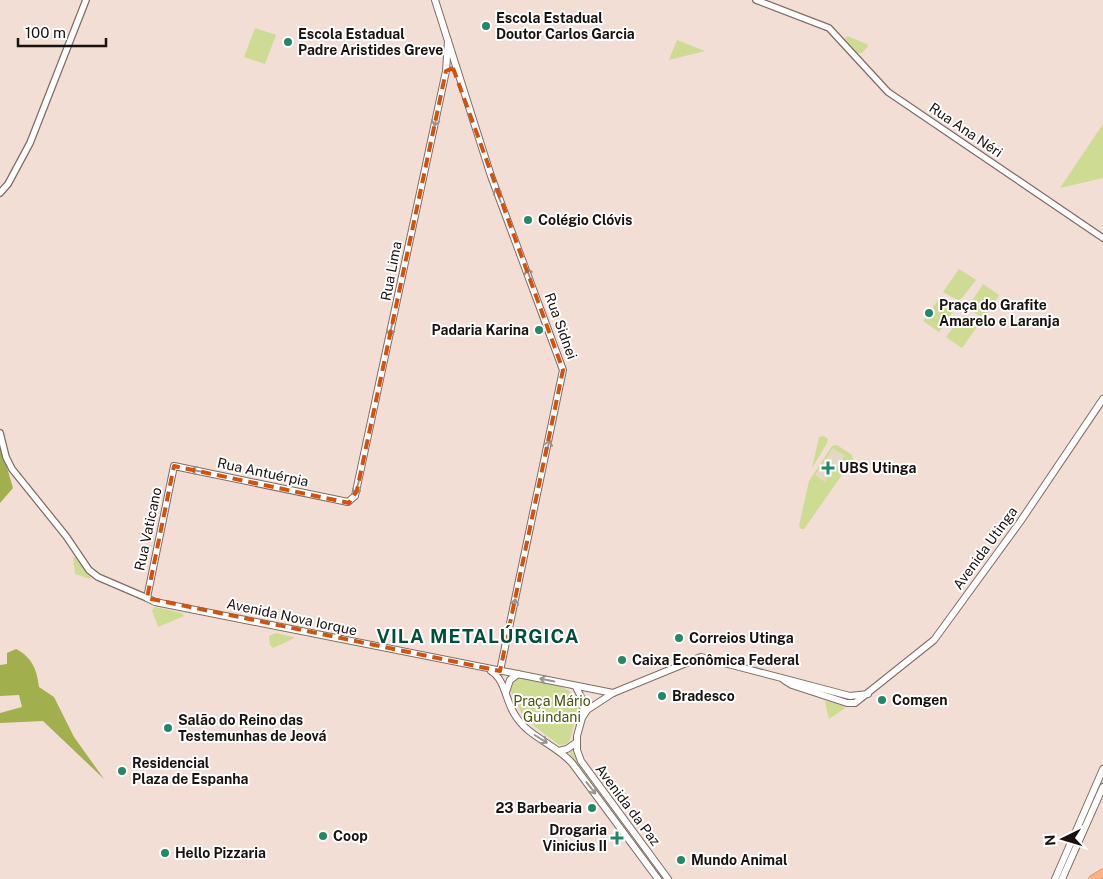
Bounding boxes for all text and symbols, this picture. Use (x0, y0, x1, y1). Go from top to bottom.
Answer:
place label: Escola Estadual Doutor Carlos Garcia (496, 10, 635, 42)
scale bar (18, 15, 105, 47)
marker: Escola Estadual Doutor Carlos Garcia (480, 20, 492, 32)
text: 100 m (25, 24, 66, 41)
place label: Escola Estadual Padre Aristides Greve (298, 26, 443, 58)
marker: Escola Estadual Padre Aristides Greve (282, 36, 294, 48)
street label: Rua Ana Néri (926, 100, 1006, 160)
one-way arrow (431, 110, 440, 126)
one-way arrow (493, 188, 503, 203)
place label: Colégio Clóvis (538, 212, 632, 228)
marker: Colégio Clóvis (522, 214, 534, 226)
street label: Rua Lima (377, 240, 405, 302)
one-way arrow (524, 268, 533, 283)
street label: Rua Sidnei (542, 291, 580, 361)
place label: Praça do Grafite Amarelo e Laranja (939, 297, 1060, 329)
marker: Praça do Grafite Amarelo e Laranja (923, 307, 935, 319)
one-way arrow (386, 320, 396, 336)
place label: Padaria Karina (432, 322, 529, 338)
marker: Padaria Karina (533, 324, 545, 336)
one-way arrow (544, 439, 553, 455)
street label: Rua Antuérpia (216, 455, 310, 489)
place label: UBS Utinga (839, 460, 916, 476)
marker: UBS Utinga (821, 461, 835, 475)
one-way arrow (190, 466, 206, 475)
one-way arrow (352, 479, 362, 495)
street label: Rua Vaticano (131, 486, 165, 572)
street label: Avenida Utinga (950, 504, 1020, 592)
street label: Avenida Nova Iorque (225, 595, 359, 639)
one-way arrow (510, 598, 519, 614)
district label: VILA METALÚRGICA (377, 625, 579, 647)
place label: Correios Utinga (689, 630, 794, 646)
marker: Correios Utinga (673, 632, 685, 644)
place label: Caixa Econômica Federal (632, 652, 800, 668)
marker: Caixa Econômica Federal (616, 654, 628, 666)
one-way arrow (540, 675, 556, 685)
place label: Bradesco (672, 688, 735, 704)
marker: Bradesco (656, 690, 668, 702)
place label: Comgen (892, 692, 948, 708)
park label: Praça Mário Guindani (513, 693, 591, 725)
marker: Comgen (876, 694, 888, 706)
place label: Salão do Reino das Testemunhas de Jeová (178, 712, 327, 744)
marker: Salão do Reino das Testemunhas de Jeová (162, 722, 174, 734)
one-way arrow (533, 735, 547, 745)
place label: Residencial Plaza de Espanha (132, 755, 248, 787)
street label: Avenida da Paz (592, 761, 664, 849)
marker: Residencial Plaza de Espanha (116, 765, 128, 777)
one-way arrow (585, 781, 596, 794)
place label: 23 Barbearia (495, 800, 582, 816)
marker: 23 Barbearia (586, 802, 598, 814)
north arrow (1038, 814, 1088, 864)
place label: Drogaria Vinicius II (543, 822, 607, 854)
place label: Coop (333, 828, 368, 844)
marker: Coop (317, 830, 329, 842)
marker: Drogaria Vinicius II (611, 832, 623, 844)
text: N (1042, 834, 1058, 846)
place label: Hello Pizzaria (175, 845, 266, 861)
marker: Hello Pizzaria (159, 847, 171, 859)
place label: Mundo Animal (691, 852, 788, 868)
marker: Mundo Animal (675, 854, 687, 866)

